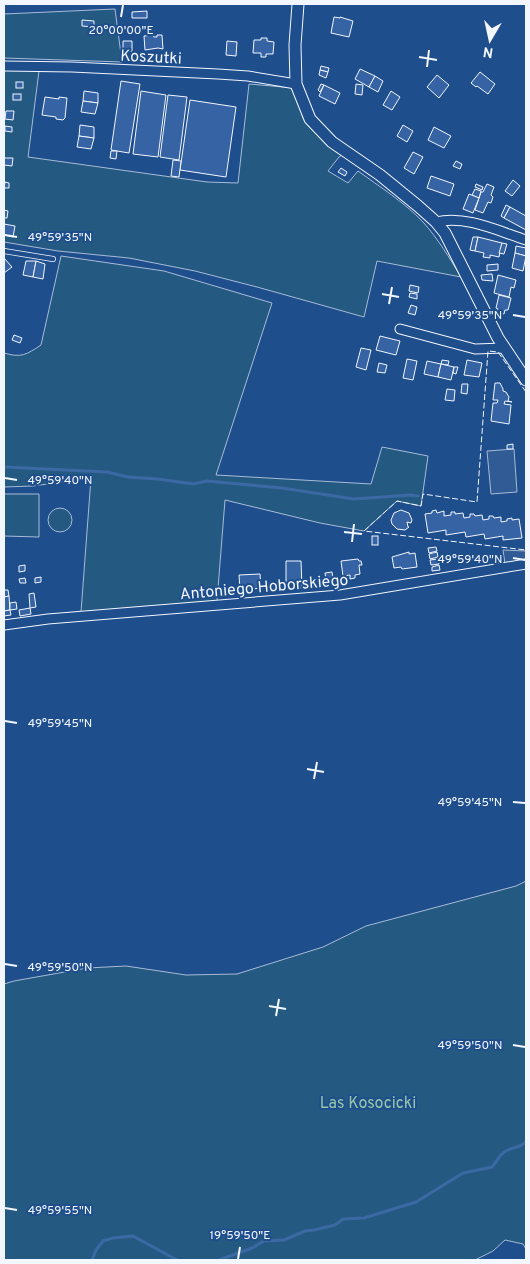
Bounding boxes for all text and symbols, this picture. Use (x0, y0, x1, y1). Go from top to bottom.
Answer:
north arrow (465, 15, 515, 65)
text: 20°00'00"E (88, 23, 154, 39)
text: N (482, 42, 495, 61)
street label: Koszutki (120, 46, 182, 70)
text: 49°59'35"N (28, 230, 92, 246)
text: 49°59'35"N (438, 308, 502, 324)
text: 49°59'40"N (28, 473, 92, 489)
text: 49°59'40"N (438, 552, 502, 568)
street label: Antoniego Hoborskiego (179, 571, 349, 605)
text: 49°59'45"N (28, 716, 92, 732)
text: 49°59'45"N (438, 795, 502, 811)
text: 49°59'50"N (28, 960, 92, 976)
text: 49°59'50"N (438, 1038, 502, 1054)
park label: Las Kosocicki (320, 1094, 416, 1114)
text: 49°59'55"N (28, 1203, 92, 1219)
text: 19°59'50"E (210, 1228, 270, 1244)

